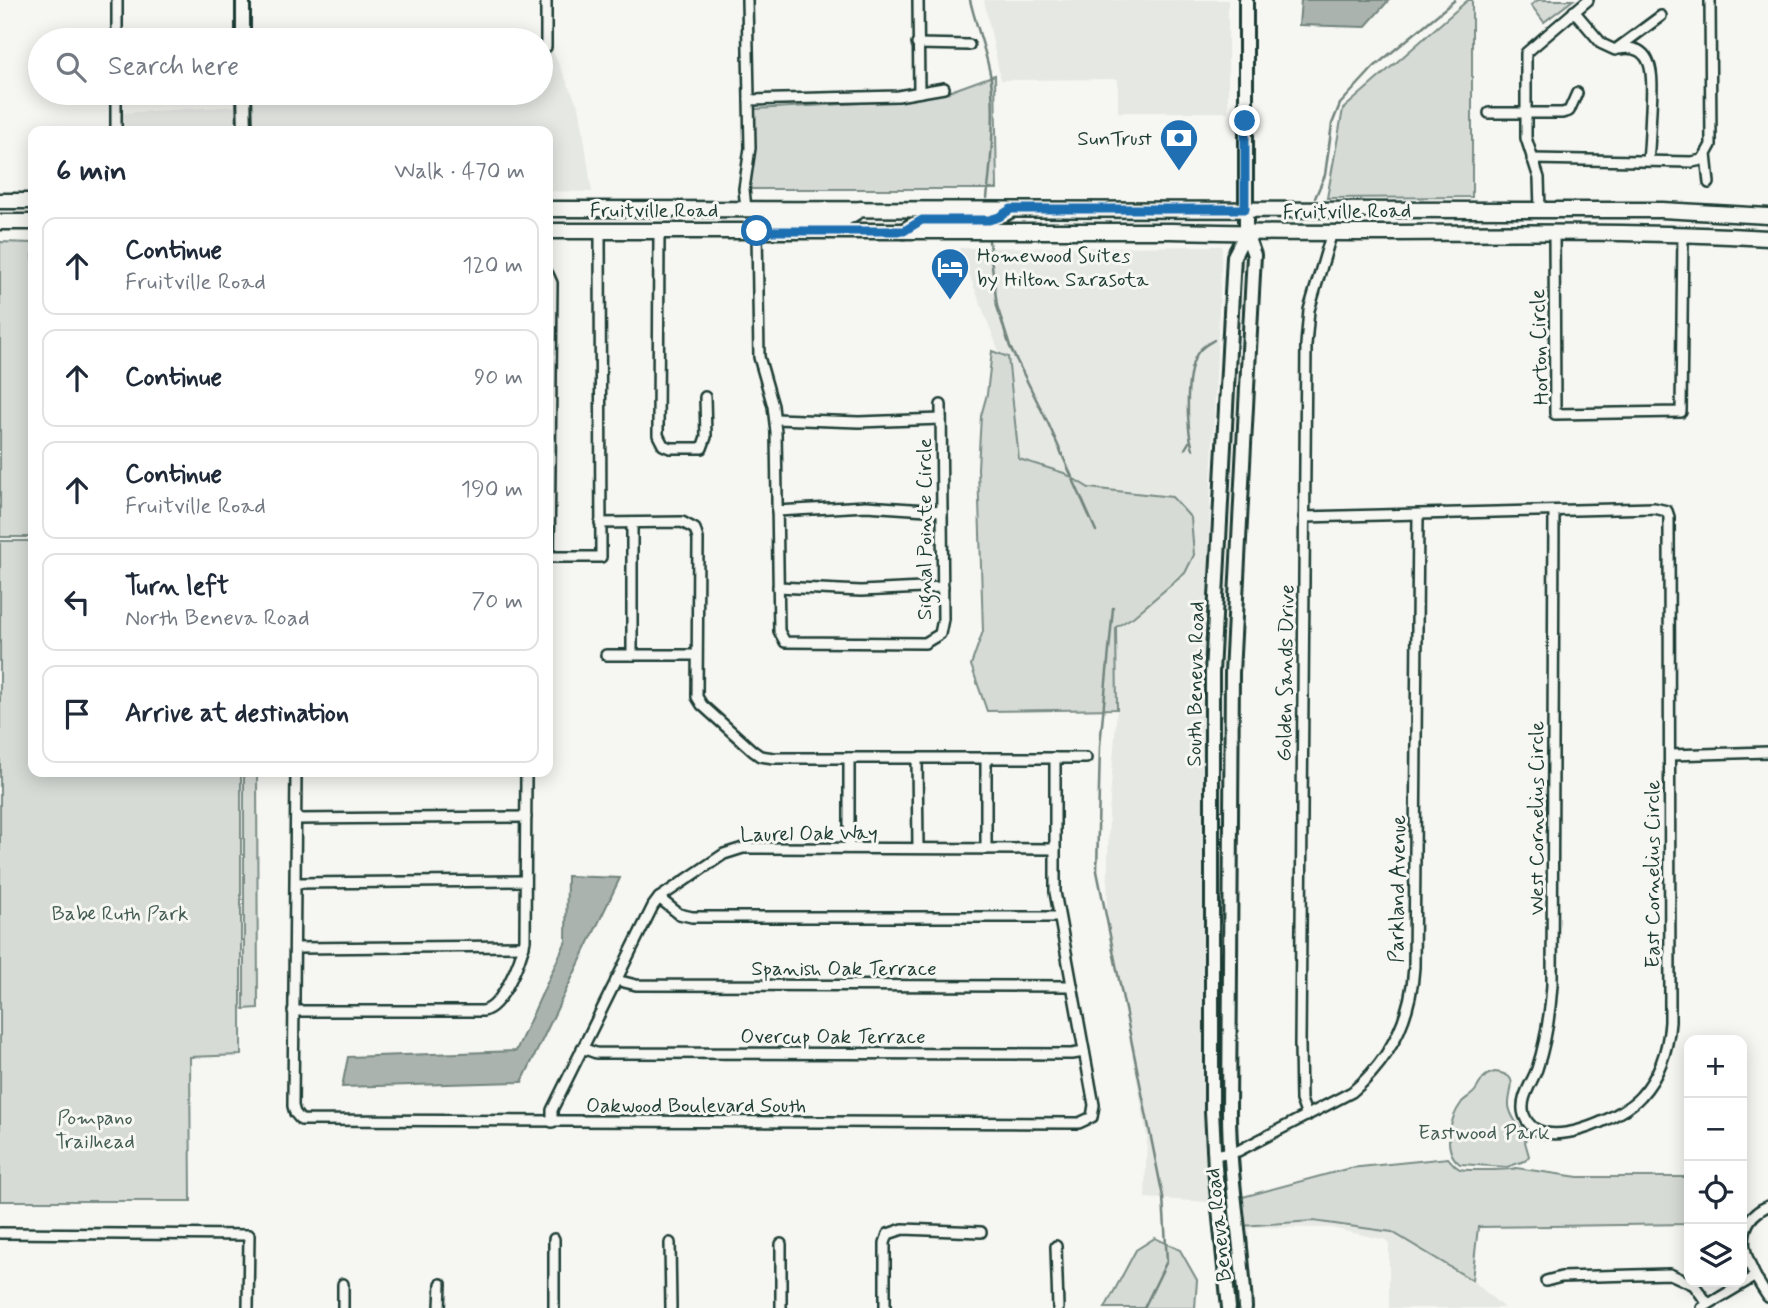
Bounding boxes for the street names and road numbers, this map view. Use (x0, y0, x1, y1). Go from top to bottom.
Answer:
street label: Fruitville Road (590, 197, 718, 225)
street label: Fruitville Road (1282, 197, 1412, 227)
street label: Horton Circle (1524, 288, 1556, 406)
street label: Signal Pointe Circle (911, 438, 941, 620)
street label: Golden Sands Drive (1270, 584, 1302, 762)
street label: South Beneva Road (1181, 601, 1211, 767)
street label: West Cornelius Circle (1523, 721, 1551, 915)
street label: East Cornelius Circle (1639, 780, 1667, 968)
street label: Parkland Avenue (1383, 815, 1413, 963)
street label: Laurel Oak Way (740, 819, 878, 849)
street label: Spanish Oak Terrace (751, 955, 937, 983)
street label: Overcup Oak Terrace (740, 1023, 926, 1051)
street label: Oakwood Boulevard South (586, 1092, 806, 1120)
street label: Beneva Road (1199, 1167, 1239, 1283)

